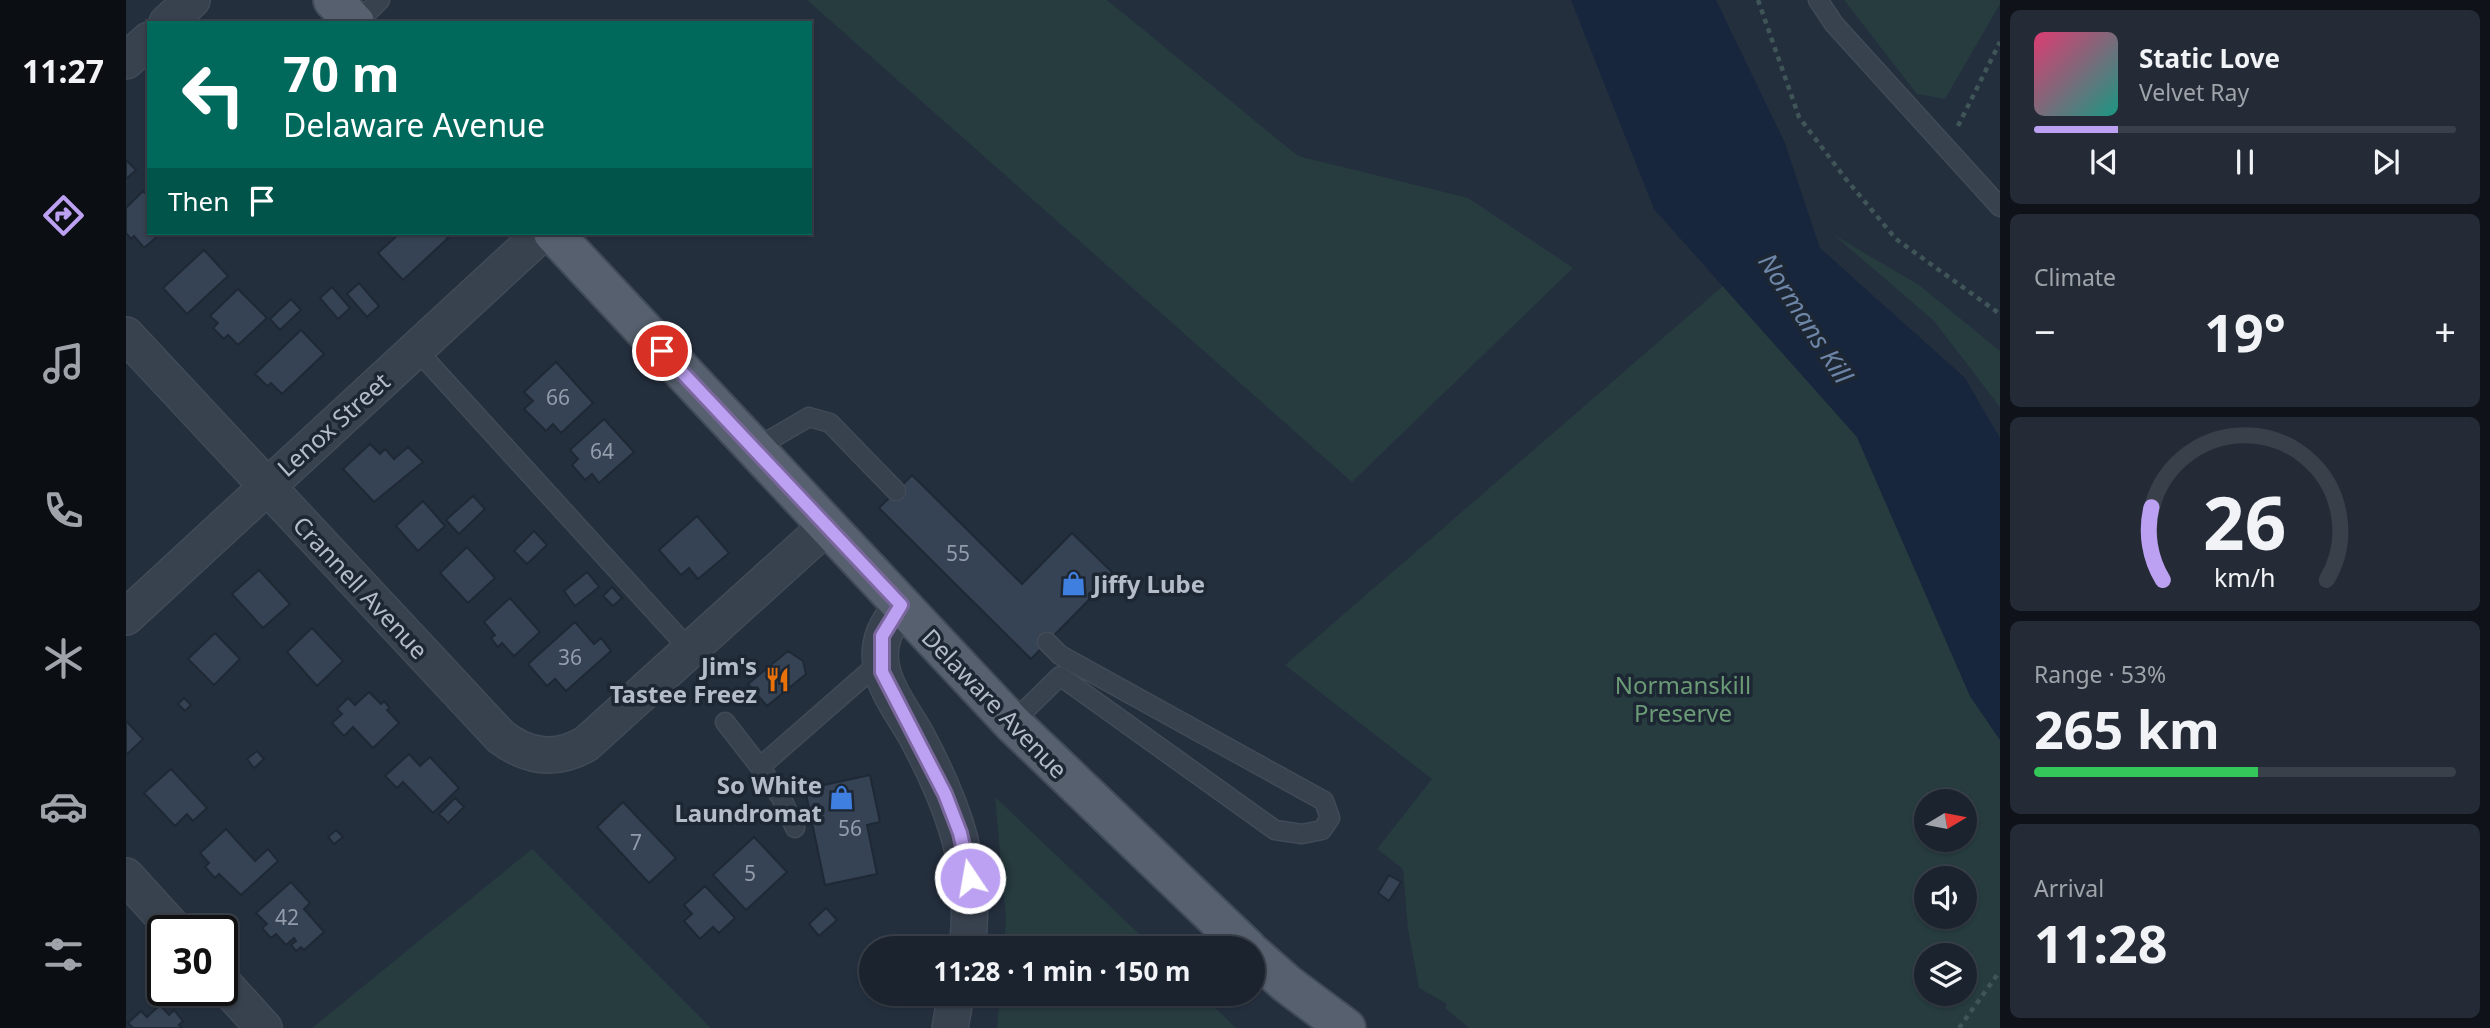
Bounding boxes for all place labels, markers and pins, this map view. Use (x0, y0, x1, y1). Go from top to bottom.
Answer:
pin (632, 321, 692, 381)
place label: Jiffy Lube (1091, 567, 1205, 600)
shop icon: Jiffy Lube (1059, 569, 1087, 597)
place label: Jim's Tastee Freez (610, 649, 757, 710)
restaurant icon: Jim's Tastee Freez (763, 665, 791, 693)
place label: So White Laundromat (674, 768, 822, 829)
shop icon: So White Laundromat (828, 784, 856, 812)

